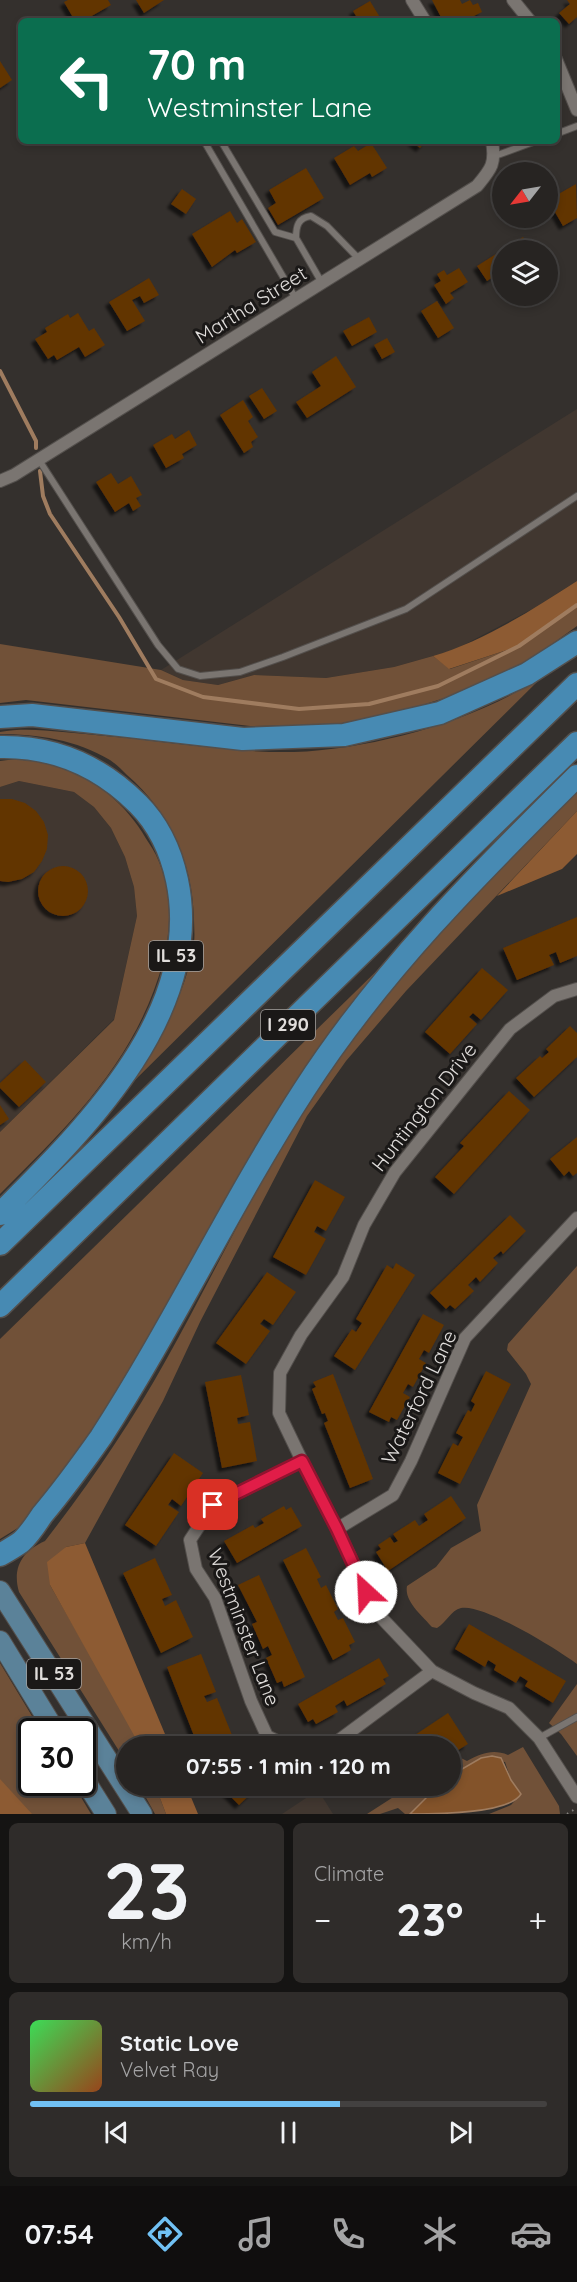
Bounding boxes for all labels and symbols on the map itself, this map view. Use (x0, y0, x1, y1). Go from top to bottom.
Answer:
north arrow (492, 162, 558, 228)
street label: Martha Street (190, 260, 311, 349)
road number: IL 53 (149, 941, 203, 971)
road number: I 290 (261, 1010, 315, 1040)
street label: Huntington Drive (366, 1037, 482, 1176)
street label: Waterford Lane (375, 1326, 462, 1468)
pin (187, 1479, 238, 1530)
street label: Westminster Lane (203, 1545, 286, 1709)
position arrow (334, 1560, 398, 1624)
road number: IL 53 (27, 1659, 81, 1689)
speed limit sign: 30 (18, 1718, 96, 1796)

